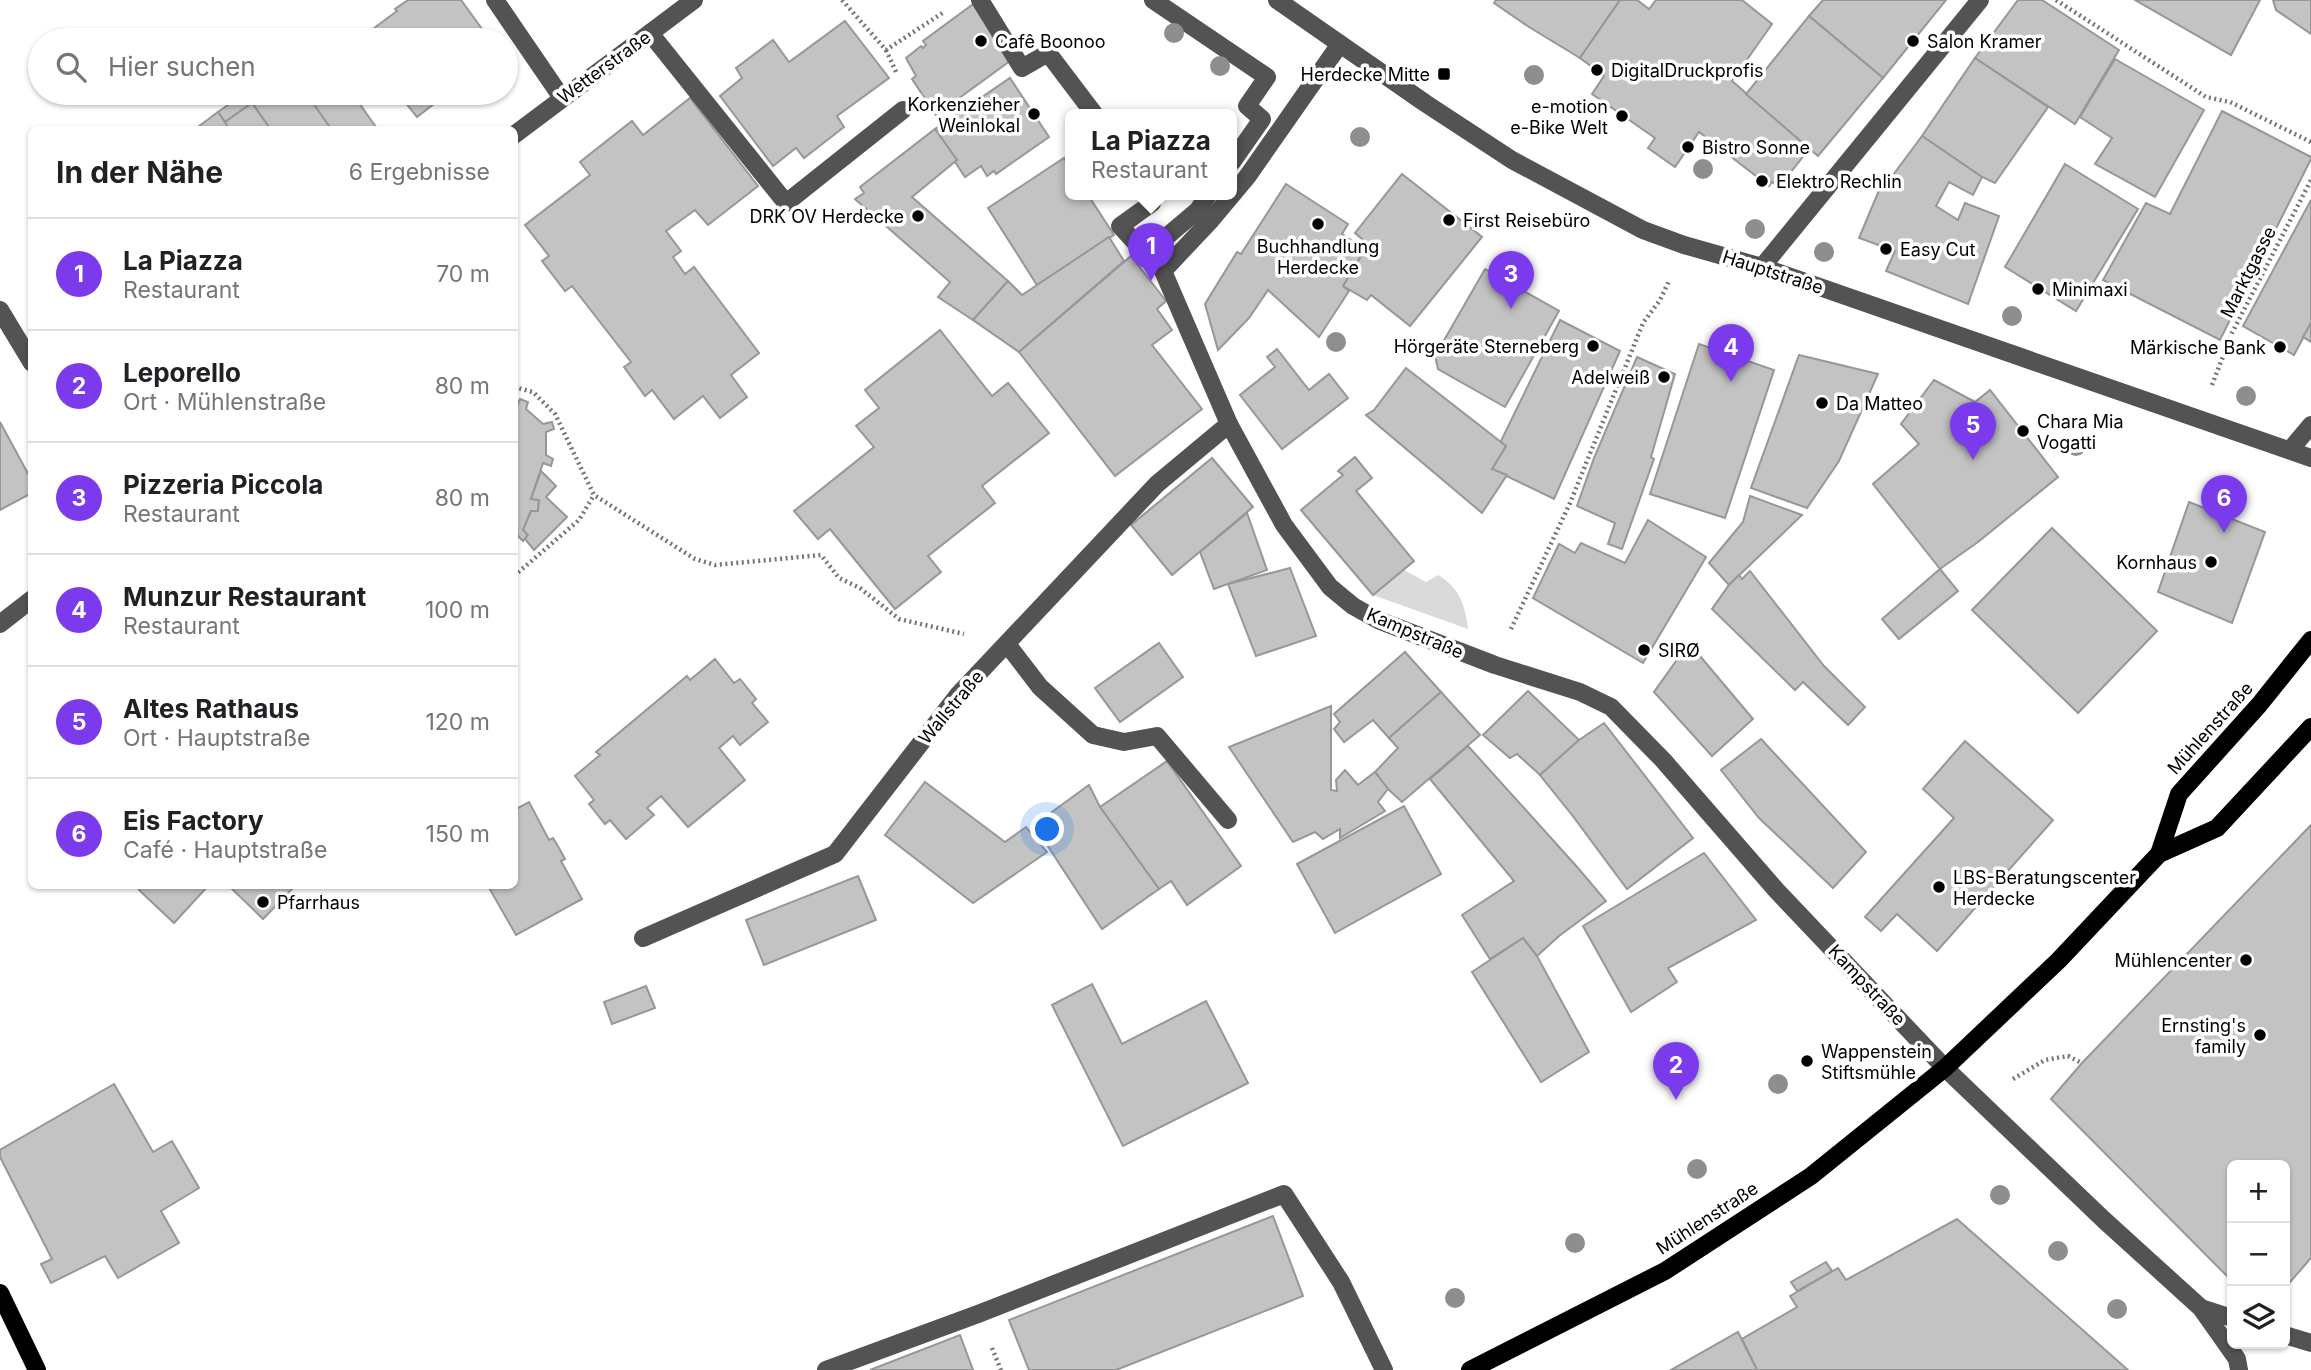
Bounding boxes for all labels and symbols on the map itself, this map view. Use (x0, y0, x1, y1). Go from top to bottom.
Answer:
street label: Wetterstraße (553, 26, 655, 108)
place label: Cafê Boonoo (995, 31, 1106, 52)
place label: Salon Kramer (1927, 31, 2042, 52)
marker: Cafê Boonoo (973, 33, 989, 49)
marker: Salon Kramer (1905, 33, 1921, 49)
place label: DigitalDruckprofis (1611, 60, 1764, 81)
marker: DigitalDruckprofis (1589, 62, 1605, 78)
place label: Herdecke Mitte (1301, 64, 1430, 85)
marker: Herdecke Mitte (1436, 66, 1452, 82)
place label: Korkenzieher Weinlokal (907, 94, 1020, 136)
place label: e-motion e-Bike Welt (1510, 96, 1608, 138)
marker: Korkenzieher Weinlokal (1026, 106, 1042, 122)
marker: e-motion e-Bike Welt (1614, 108, 1630, 124)
place label: Bistro Sonne (1702, 137, 1810, 158)
marker: Bistro Sonne (1680, 139, 1696, 155)
place label: Elektro Rechlin (1776, 171, 1902, 192)
marker: Elektro Rechlin (1754, 173, 1770, 189)
place label: DRK OV Herdecke (750, 206, 904, 227)
marker: DRK OV Herdecke (910, 208, 926, 224)
place label: First Reisebüro (1463, 210, 1590, 231)
marker: First Reisebüro (1441, 212, 1457, 228)
marker: Buchhandlung Herdecke (1310, 216, 1326, 232)
pin: 1 (1128, 223, 1174, 281)
street label: Marktgasse (2216, 223, 2280, 321)
place label: Buchhandlung Herdecke (1257, 236, 1379, 278)
place label: Easy Cut (1900, 239, 1975, 260)
marker: Easy Cut (1878, 241, 1894, 257)
street label: Hauptstraße (1720, 246, 1826, 298)
pin: 3 (1488, 251, 1534, 309)
place label: Minimaxi (2052, 279, 2128, 300)
marker: Minimaxi (2030, 281, 2046, 297)
pin: 4 (1708, 324, 1754, 382)
place label: Hörgeräte Sterneberg (1394, 336, 1579, 357)
place label: Märkische Bank (2130, 337, 2266, 358)
marker: Hörgeräte Sterneberg (1585, 338, 1601, 354)
marker: Märkische Bank (2272, 339, 2288, 355)
place label: Adelweiß (1571, 367, 1650, 388)
marker: Adelweiß (1656, 369, 1672, 385)
place label: Da Matteo (1836, 393, 1923, 414)
marker: Da Matteo (1814, 395, 1830, 411)
pin: 5 (1950, 402, 1996, 460)
place label: Chara Mia Vogatti (2037, 411, 2124, 453)
marker: Chara Mia Vogatti (2015, 423, 2031, 439)
pin: 6 (2201, 475, 2247, 533)
place label: Kornhaus (2116, 552, 2197, 573)
marker: Kornhaus (2203, 554, 2219, 570)
street label: Kampstraße (1364, 603, 1466, 663)
place label: SIRØ (1658, 640, 1700, 661)
marker: SIRØ (1636, 642, 1652, 658)
street label: Wallstraße (914, 666, 988, 748)
street label: Mühlenstraße (2163, 678, 2257, 778)
your location (1030, 812, 1064, 846)
place label: LBS-Beratungscenter Herdecke (1953, 867, 2136, 909)
marker: LBS-Beratungscenter Herdecke (1931, 879, 1947, 895)
place label: Pfarrhaus (277, 892, 360, 913)
marker: Pfarrhaus (255, 894, 271, 910)
street label: Kampstraße (1824, 940, 1910, 1030)
place label: Mühlencenter (2115, 950, 2232, 971)
marker: Mühlencenter (2238, 952, 2254, 968)
place label: Ernsting's family (2161, 1015, 2246, 1057)
marker: Ernsting's family (2252, 1027, 2268, 1043)
place label: Wappenstein Stiftsmühle (1821, 1041, 1932, 1083)
pin: 2 (1653, 1042, 1699, 1100)
marker: Wappenstein Stiftsmühle (1799, 1053, 1815, 1069)
street label: Mühlenstraße (1652, 1177, 1762, 1259)

